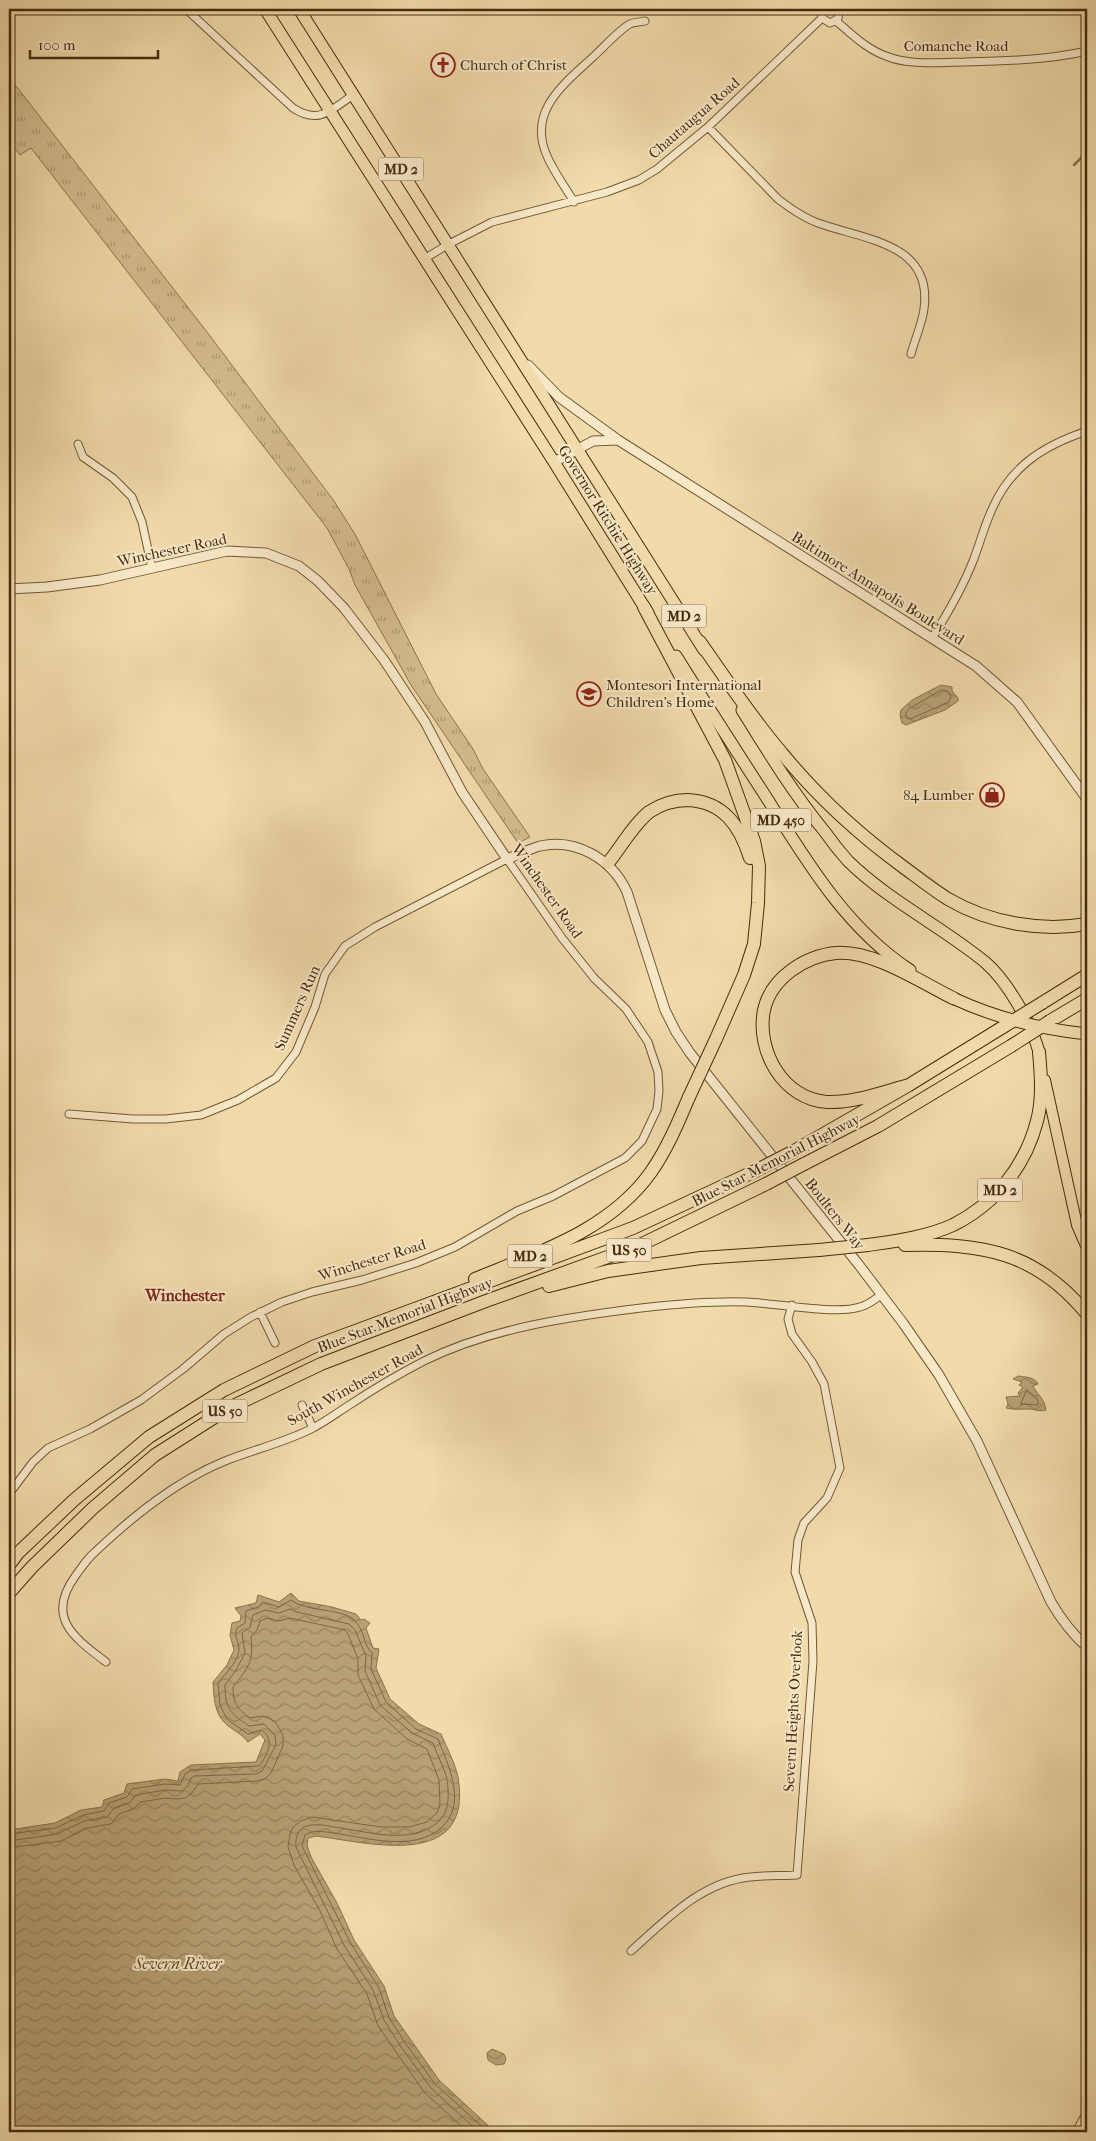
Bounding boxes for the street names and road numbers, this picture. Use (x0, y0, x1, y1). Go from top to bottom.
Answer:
street label: Comanche Road (904, 37, 1009, 55)
street label: Chautaugua Road (645, 73, 744, 162)
road number: MD 2 (378, 157, 424, 180)
street label: Governor Ritchie Highway (554, 442, 662, 599)
street label: Baltimore Annapolis Boulevard (788, 527, 968, 649)
street label: Winchester Road (115, 529, 229, 571)
road number: MD 2 (662, 604, 706, 628)
road number: MD 450 (751, 808, 811, 832)
street label: Winchester Road (507, 839, 587, 942)
street label: Summers Run (270, 962, 324, 1053)
street label: Blue Star Memorial Highway (689, 1109, 864, 1210)
street label: Boulters Way (801, 1175, 869, 1254)
road number: MD 2 (978, 1178, 1022, 1202)
street label: Winchester Road (315, 1235, 429, 1285)
road number: US 50 (606, 1238, 652, 1262)
road number: MD 2 (508, 1244, 552, 1268)
street label: Blue Star Memorial Highway (315, 1273, 496, 1357)
street label: South Winchester Road (284, 1340, 427, 1430)
road number: US 50 (202, 1400, 248, 1422)
street label: Severn Heights Overlook (780, 1630, 806, 1792)

